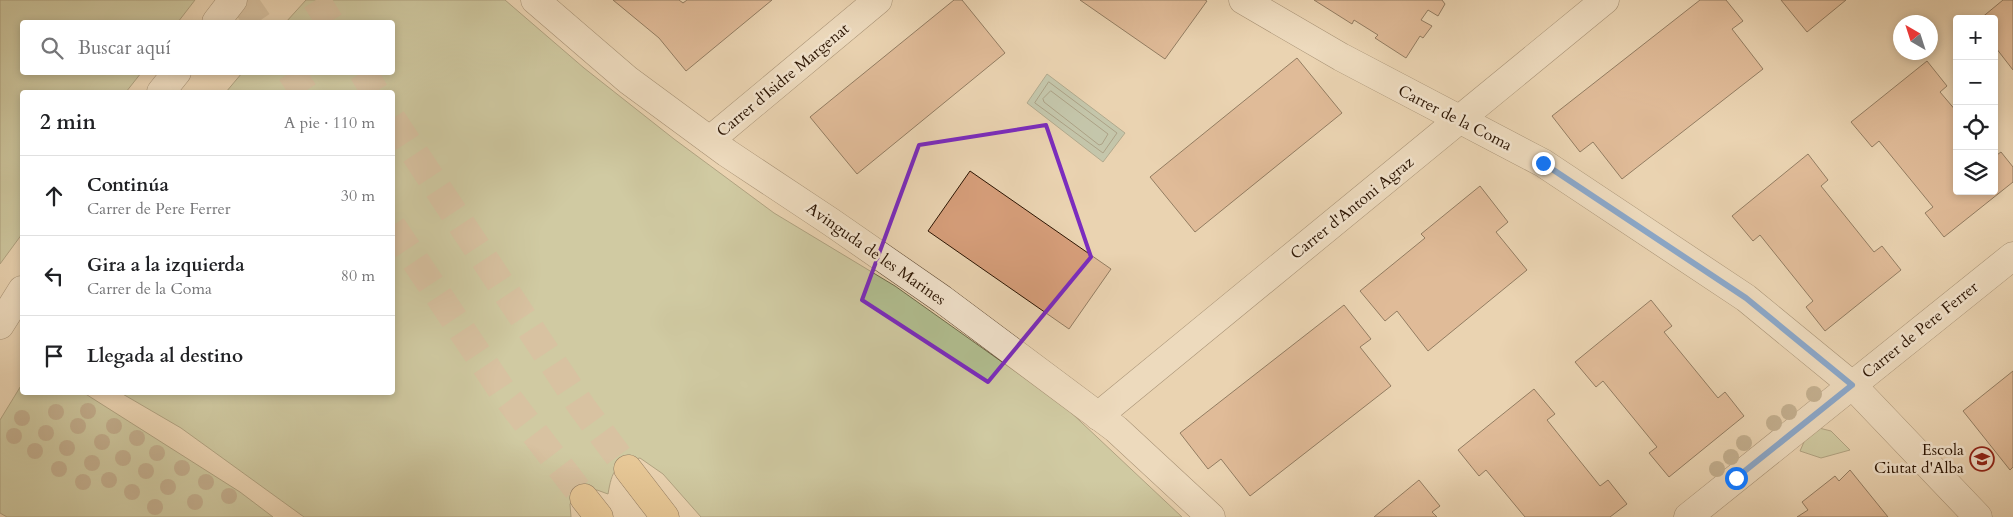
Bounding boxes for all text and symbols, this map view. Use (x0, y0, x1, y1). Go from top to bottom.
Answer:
north arrow (1893, 15, 1938, 60)
map controls (1953, 15, 1998, 195)
button: + (1953, 15, 1998, 60)
street label: Carrer d'Isidre Margenat (712, 18, 854, 142)
search box (20, 20, 395, 75)
icon: search (38, 34, 66, 62)
text: Buscar aquí (78, 35, 171, 61)
button: − (1953, 60, 1998, 105)
street label: Carrer de la Coma (1394, 80, 1516, 156)
button: locate (1953, 105, 1998, 150)
text: 2 min (40, 108, 96, 137)
text: A pie · 110 m (284, 112, 375, 134)
button: layers (1953, 150, 1998, 195)
street label: Carrer d'Antoni Agraz (1286, 151, 1418, 265)
route end (1532, 152, 1555, 175)
text: Continúa (87, 172, 169, 198)
icon: ahead (40, 182, 68, 210)
text: 30 m (341, 185, 375, 207)
street label: Avinguda de les Marines (802, 197, 950, 311)
text: Carrer de Pere Ferrer (87, 198, 231, 220)
text: Gira a la izquierda (87, 252, 245, 278)
icon: left (40, 262, 68, 290)
text: 80 m (341, 265, 375, 287)
street label: Carrer de Pere Ferrer (1857, 276, 1983, 384)
text: Carrer de la Coma (87, 278, 212, 300)
icon: arrive (40, 342, 68, 370)
text: Llegada al destino (87, 343, 243, 369)
place label: Escola Ciutat d'Alba (1874, 439, 1964, 479)
school or university icon: Escola Ciutat d'Alba (1969, 446, 1995, 472)
route start (1725, 467, 1748, 490)

